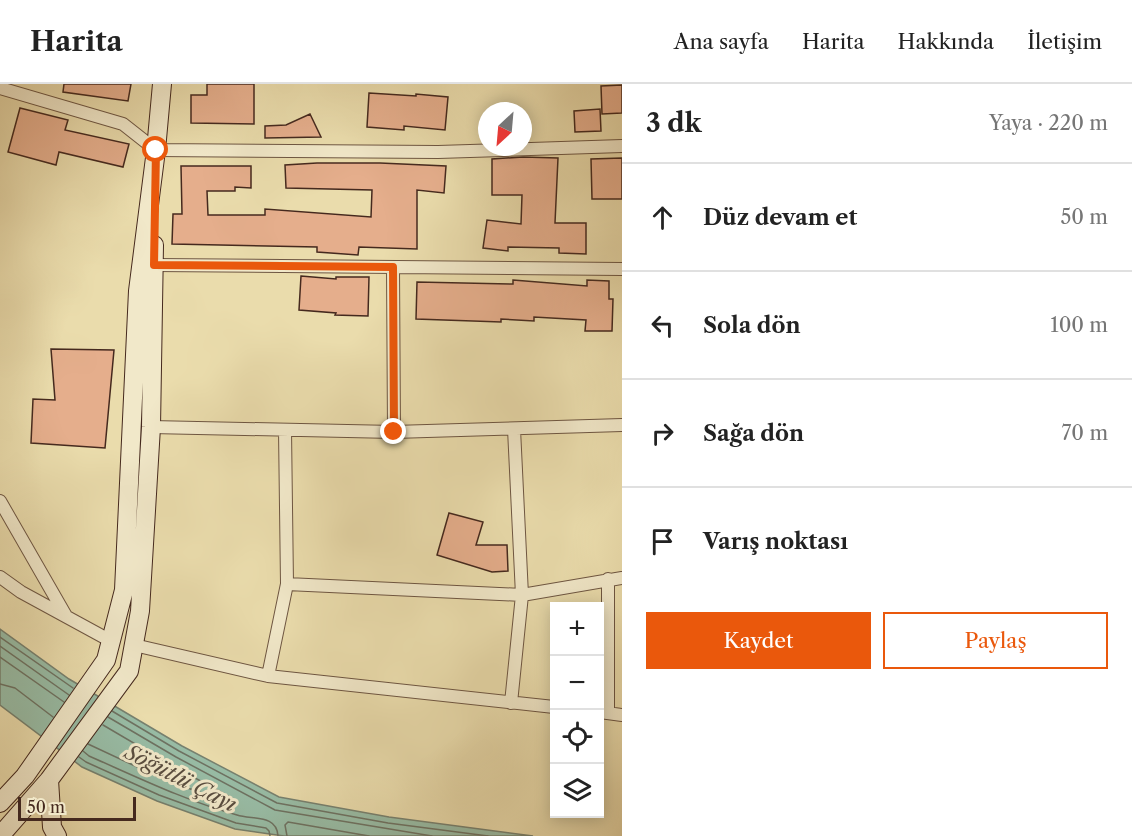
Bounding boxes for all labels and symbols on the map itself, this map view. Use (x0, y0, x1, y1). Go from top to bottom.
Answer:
north arrow (478, 102, 532, 156)
route start (142, 136, 168, 162)
route end (380, 418, 406, 444)
water label: Söğütlü Çayı (119, 738, 241, 817)
scale bar (18, 794, 136, 822)

